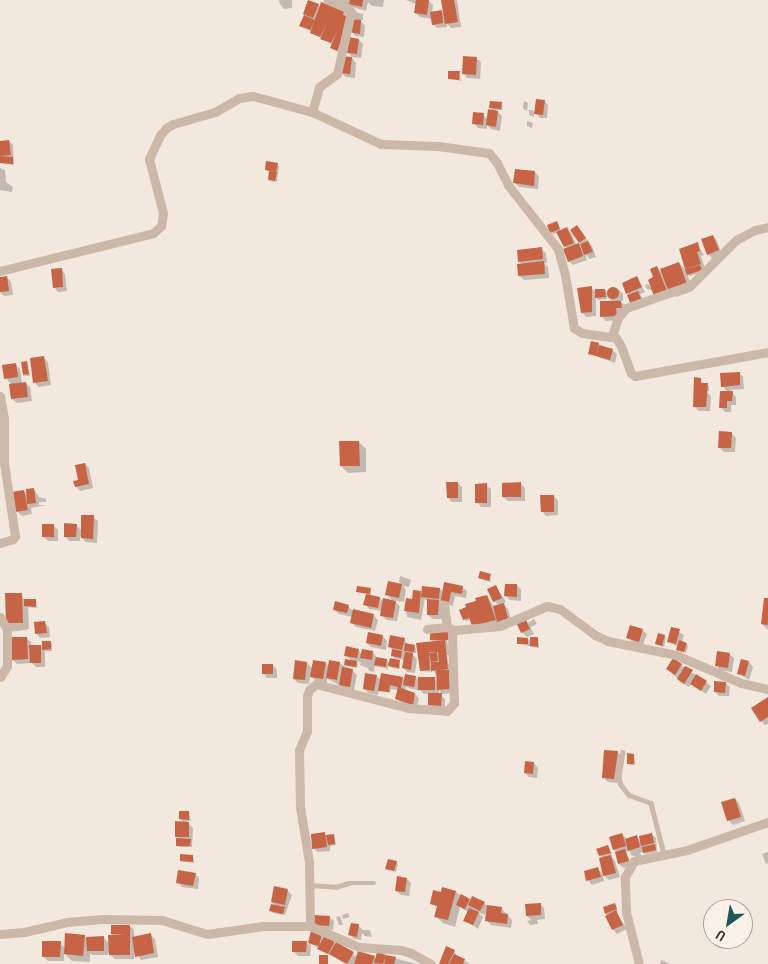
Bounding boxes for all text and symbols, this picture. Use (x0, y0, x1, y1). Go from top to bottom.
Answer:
north arrow (703, 899, 753, 949)
text: U (712, 926, 729, 946)

